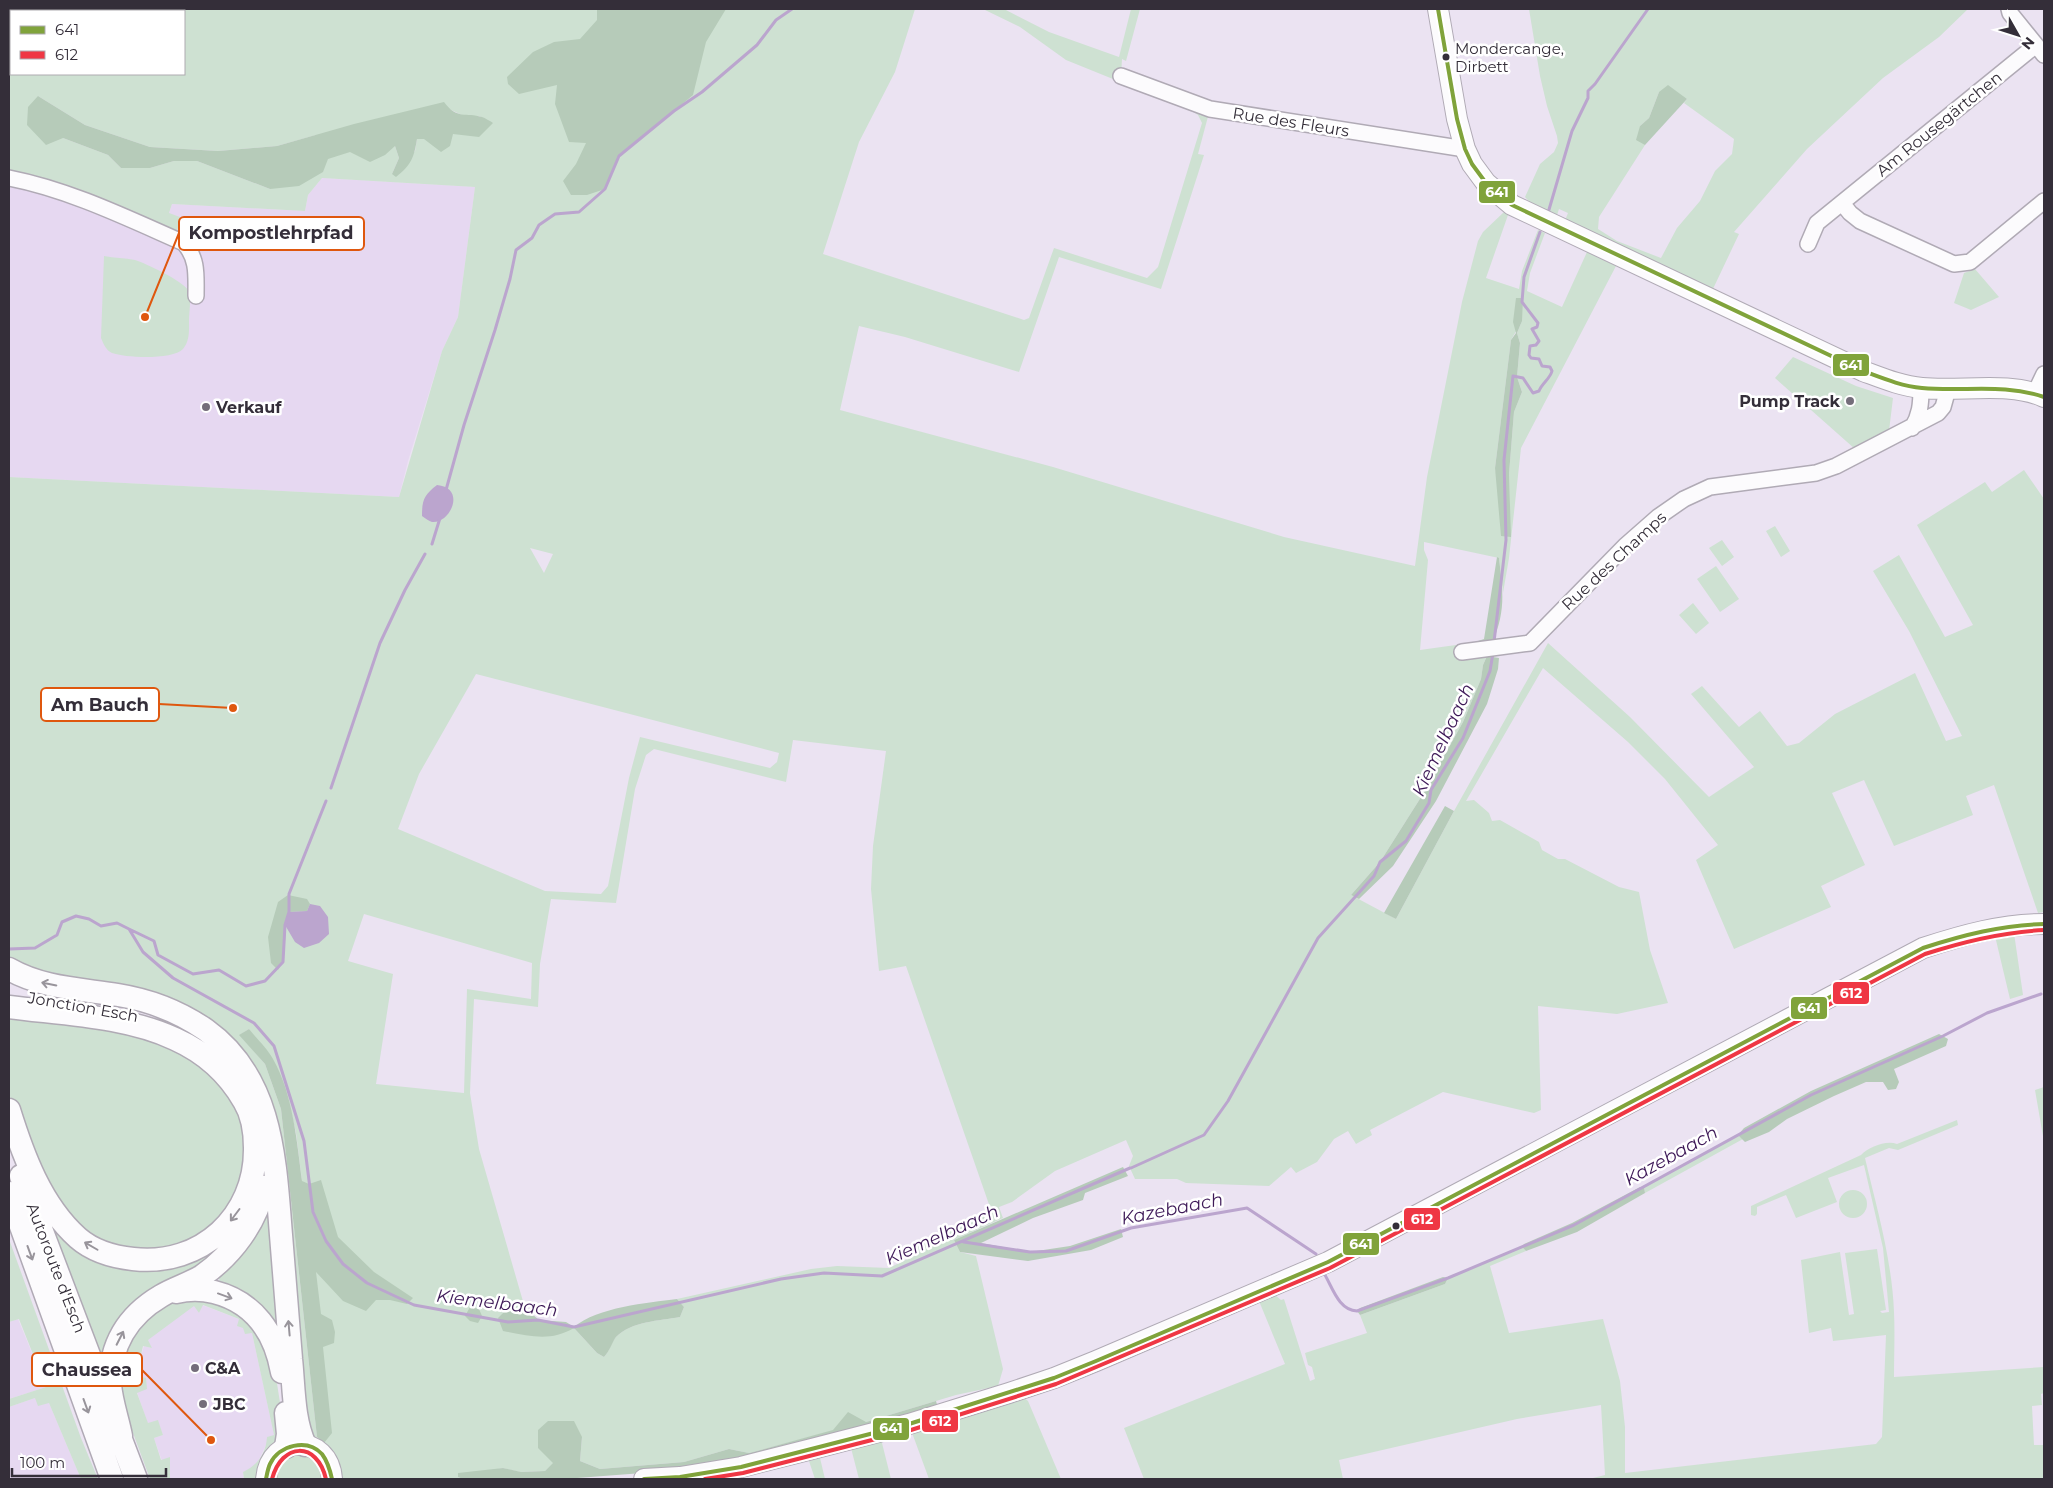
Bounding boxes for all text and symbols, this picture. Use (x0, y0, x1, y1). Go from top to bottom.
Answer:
legend (10, 10, 185, 75)
north arrow (1993, 10, 2043, 60)
text: 641 (55, 20, 79, 39)
text: N (2018, 33, 2039, 53)
place label: Mondercange, Dirbett (1455, 39, 1564, 76)
text: 612 (55, 45, 78, 64)
marker: Mondercange, Dirbett (1441, 52, 1451, 62)
street label: Am Rousegärtchen (1872, 68, 2006, 180)
street label: Rue des Fleurs (1231, 103, 1351, 141)
line badge: 641 (1478, 180, 1516, 204)
text: 641 (1485, 183, 1509, 201)
callout: Kompostlehrpfad (179, 217, 364, 250)
text: Kompostlehrpfad (189, 222, 353, 244)
line badge: 641 (1832, 353, 1870, 377)
text: 641 (1839, 356, 1863, 374)
place label: Pump Track (1739, 392, 1841, 411)
marker: Pump Track (1844, 395, 1856, 407)
place label: Verkauf (215, 398, 282, 417)
marker: Verkauf (200, 401, 212, 413)
street label: Rue des Champs (1558, 508, 1670, 614)
water label: Kiemelbaach (1407, 680, 1479, 800)
callout: Am Bauch (41, 688, 159, 721)
text: Am Bauch (50, 694, 149, 716)
one-way arrow (41, 979, 57, 989)
line badge: 612 (1832, 981, 1870, 1005)
text: 612 (1840, 984, 1862, 1002)
street label: Jonction Esch (25, 988, 140, 1026)
line badge: 641 (1790, 996, 1828, 1020)
text: 641 (1797, 999, 1821, 1017)
water label: Kazebaach (1621, 1121, 1721, 1191)
water label: Kazebaach (1119, 1188, 1225, 1230)
street label: Autoroute d'Esch (22, 1200, 90, 1336)
water label: Kiemelbaach (882, 1200, 1002, 1270)
line badge: 612 (1403, 1207, 1441, 1231)
one-way arrow (230, 1208, 241, 1221)
text: 612 (1411, 1210, 1433, 1228)
unlabelled marker (1391, 1221, 1401, 1231)
line badge: 641 (1342, 1232, 1380, 1256)
text: 641 (1349, 1235, 1373, 1253)
one-way arrow (84, 1240, 98, 1250)
one-way arrow (26, 1245, 35, 1260)
water label: Kiemelbaach (435, 1285, 559, 1321)
one-way arrow (217, 1292, 233, 1301)
one-way arrow (284, 1320, 293, 1336)
one-way arrow (115, 1330, 125, 1345)
callout: Chaussea (32, 1353, 142, 1386)
text: Chaussea (42, 1359, 132, 1381)
place label: C&A (205, 1359, 241, 1378)
marker: C&A (189, 1362, 201, 1374)
place label: JBC (212, 1395, 246, 1414)
one-way arrow (82, 1398, 91, 1413)
marker: JBC (197, 1398, 209, 1410)
line badge: 612 (921, 1409, 959, 1433)
text: 612 (929, 1412, 951, 1430)
line badge: 641 (872, 1417, 910, 1441)
text: 641 (879, 1419, 903, 1437)
scale bar (12, 1446, 166, 1478)
text: 100 m (20, 1453, 65, 1472)

